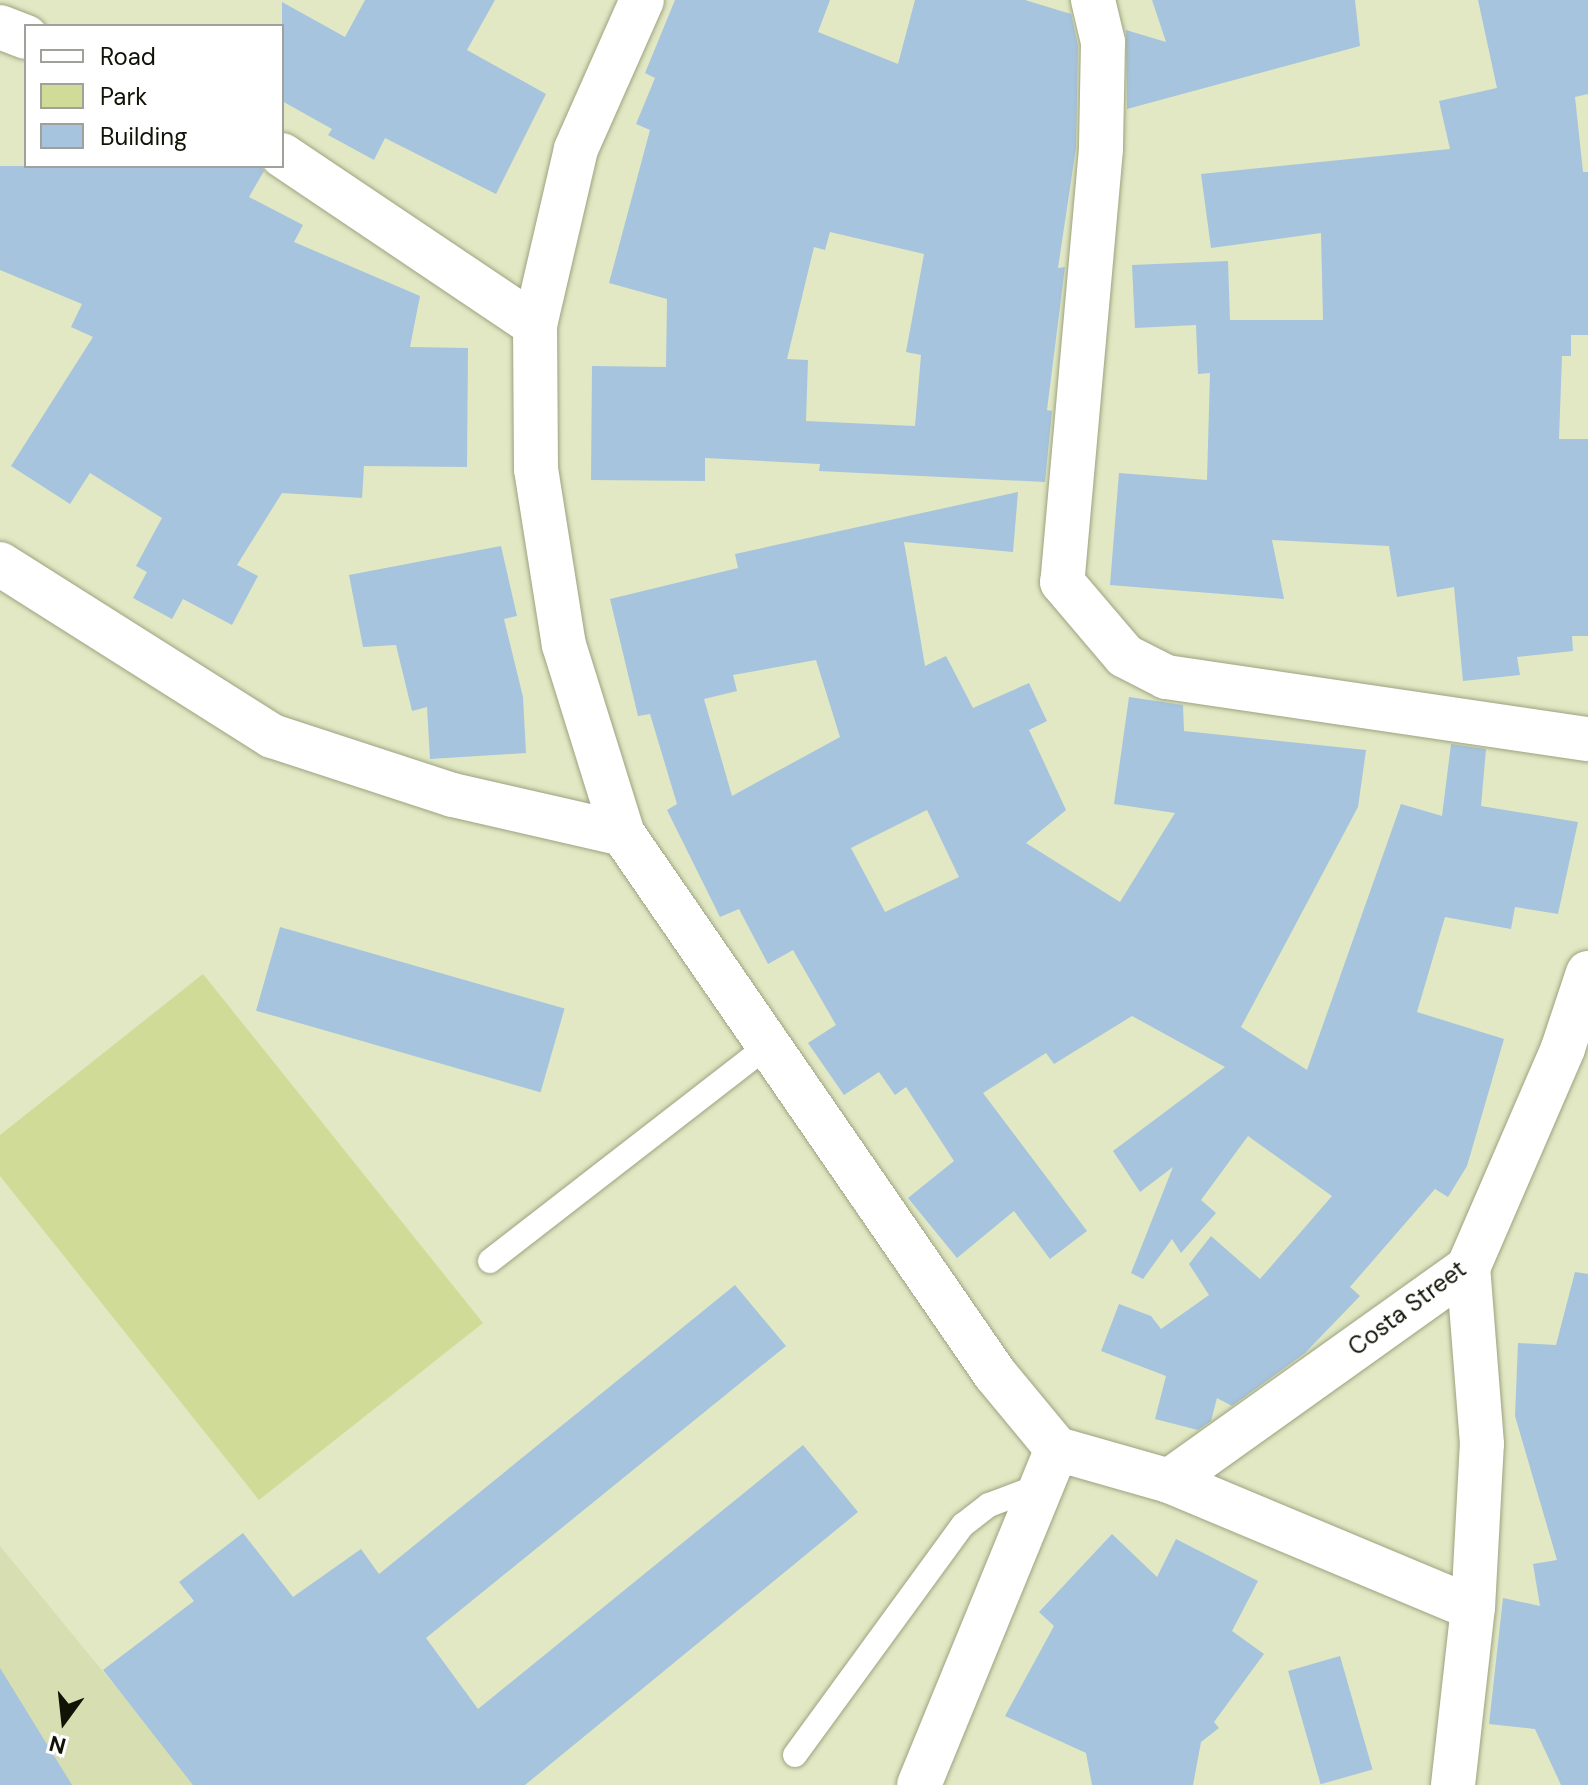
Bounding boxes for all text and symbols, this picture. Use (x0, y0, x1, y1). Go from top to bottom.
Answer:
legend (24, 24, 284, 168)
text: Road (100, 41, 156, 72)
text: Park (100, 81, 147, 112)
text: Building (100, 121, 187, 152)
street label: Costa Street (1342, 1254, 1472, 1362)
north arrow (24, 1681, 104, 1761)
text: N (46, 1729, 69, 1761)

